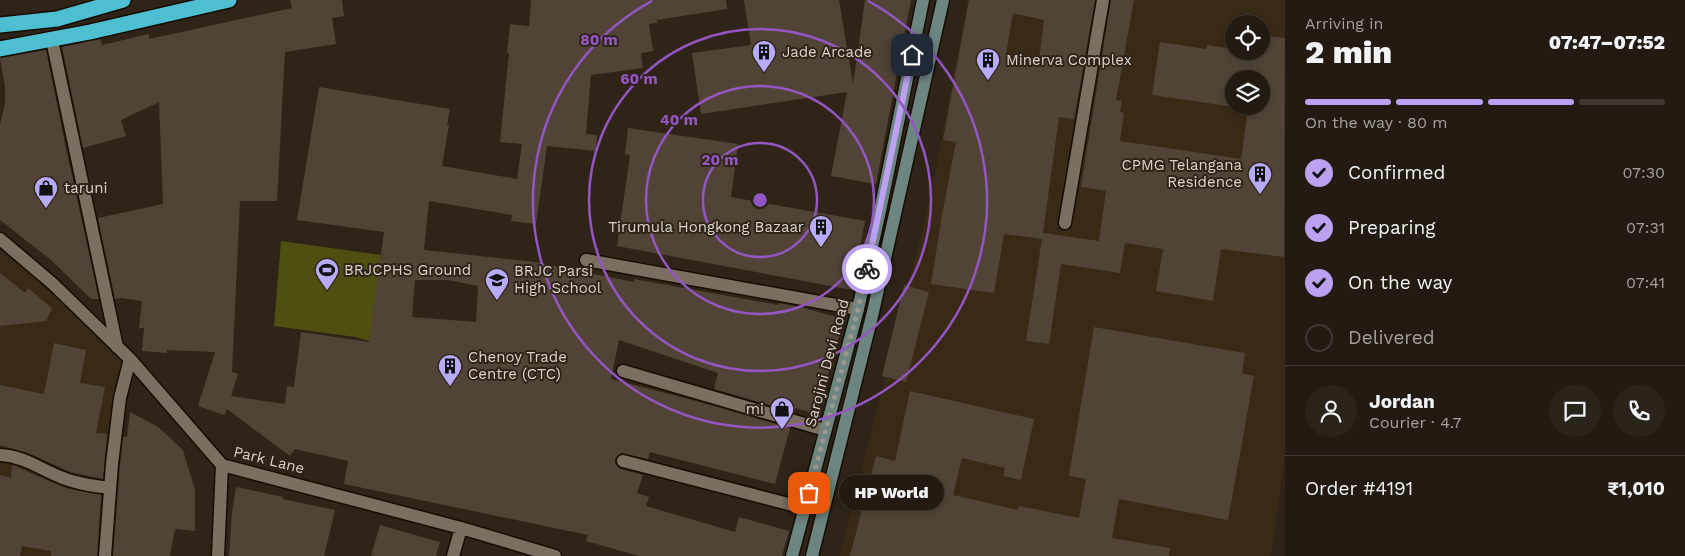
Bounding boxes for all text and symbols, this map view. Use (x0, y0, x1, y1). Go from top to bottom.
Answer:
text: Arriving in (1305, 14, 1383, 33)
map controls (1225, 15, 1270, 115)
button: locate (1225, 15, 1270, 60)
text: 80 m (580, 31, 618, 49)
text: 07:47–07:52 (1549, 31, 1665, 54)
text: 2 min (1305, 33, 1392, 71)
pin (891, 34, 933, 76)
building icon: Jade Arcade (751, 39, 777, 73)
icon: home (898, 41, 926, 69)
place label: Jade Arcade (782, 43, 872, 61)
building icon: Minerva Complex (975, 47, 1001, 81)
place label: Minerva Complex (1006, 51, 1132, 69)
text: 60 m (620, 70, 658, 88)
button: layers (1225, 70, 1270, 115)
text: 40 m (660, 111, 698, 129)
text: On the way · 80 m (1305, 113, 1448, 132)
text: 20 m (701, 151, 739, 169)
place label: CPMG Telangana Residence (1122, 156, 1243, 191)
icon: check (1305, 159, 1333, 187)
building icon: CPMG Telangana Residence (1247, 161, 1273, 195)
text: Confirmed (1348, 161, 1445, 184)
text: 07:30 (1622, 163, 1665, 182)
shop icon: taruni (33, 175, 59, 209)
place label: taruni (64, 179, 107, 197)
centre of rings (751, 191, 769, 209)
building icon: Tirumula Hongkong Bazaar (808, 214, 834, 248)
icon: check (1305, 214, 1333, 242)
text: Preparing (1348, 216, 1435, 239)
place label: Tirumula Hongkong Bazaar (608, 218, 804, 236)
text: 07:31 (1626, 218, 1665, 237)
courier (842, 244, 892, 294)
icon: bike (853, 255, 881, 283)
sports icon: BRJCPHS Ground (314, 257, 340, 291)
place label: BRJCPHS Ground (344, 261, 471, 279)
place label: BRJC Parsi High School (514, 262, 602, 297)
school or university icon: BRJC Parsi High School (484, 267, 510, 301)
icon: check (1305, 269, 1333, 297)
text: On the way (1348, 271, 1452, 294)
text: 07:41 (1626, 273, 1665, 292)
street label: Sarojini Devi Road (801, 297, 853, 429)
text: Delivered (1348, 326, 1435, 349)
place label: Chenoy Trade Centre (CTC) (468, 348, 567, 383)
building icon: Chenoy Trade Centre (CTC) (437, 353, 463, 387)
button: person (1305, 385, 1357, 437)
button: chat (1549, 385, 1601, 437)
button: phone (1613, 385, 1665, 437)
text: Jordan (1369, 390, 1435, 413)
shop icon: mi (769, 396, 795, 430)
place label: mi (746, 400, 764, 418)
text: Courier · 4.7 (1369, 413, 1462, 432)
street label: Park Lane (232, 443, 306, 477)
pin (788, 472, 830, 514)
callout: HP World (839, 476, 944, 510)
text: Order #4191 (1305, 477, 1413, 500)
text: ₹1,010 (1607, 477, 1665, 500)
icon: bag (795, 479, 823, 507)
text: HP World (854, 483, 929, 502)

